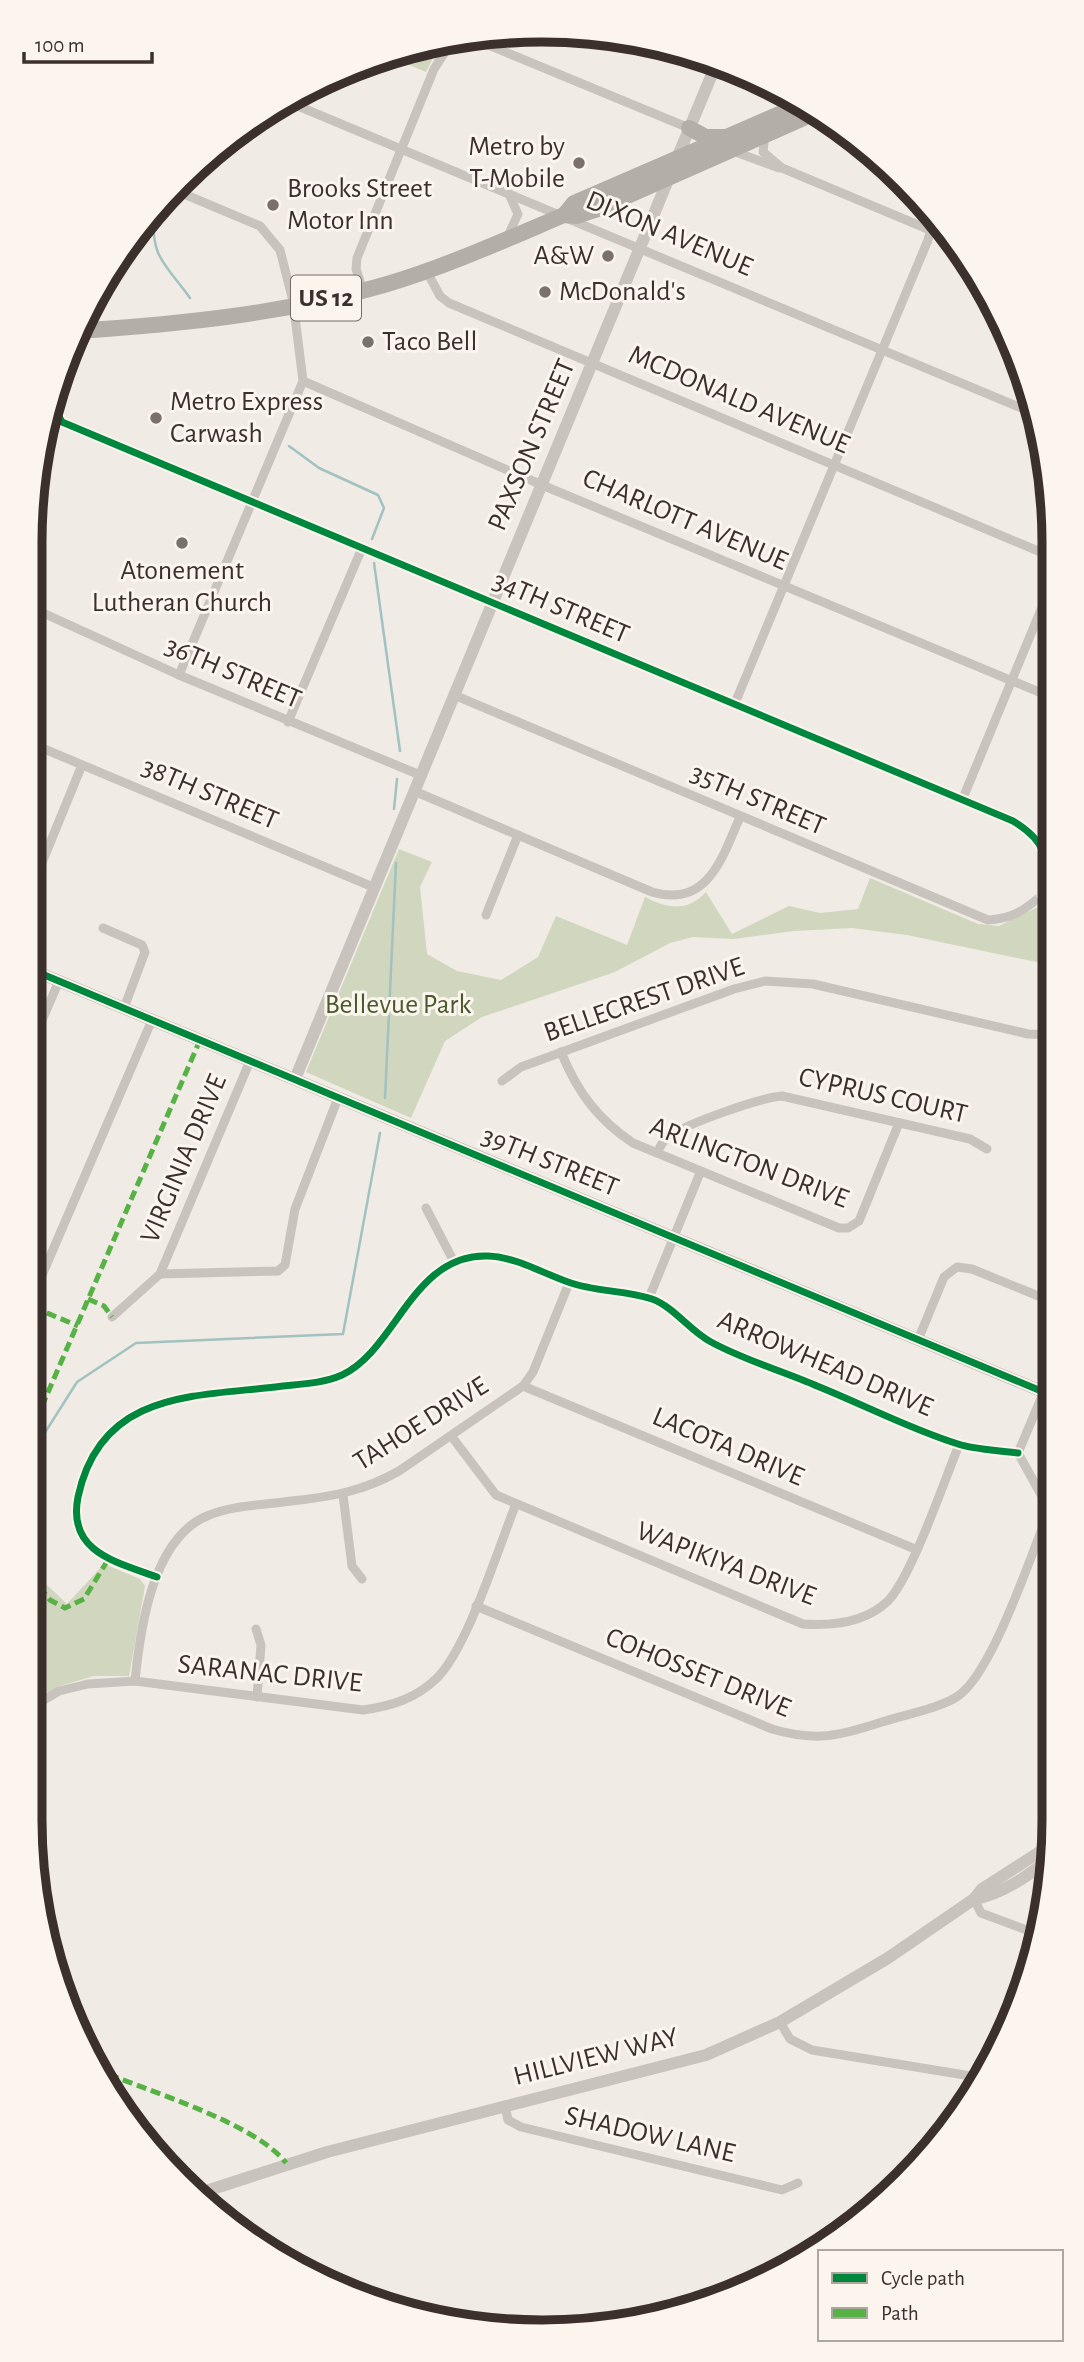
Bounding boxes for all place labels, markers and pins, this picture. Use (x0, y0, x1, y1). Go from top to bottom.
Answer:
place label: Metro by T-Mobile (468, 133, 565, 193)
marker: Metro by T-Mobile (571, 155, 587, 171)
place label: Brooks Street Motor Inn (287, 175, 432, 235)
marker: Brooks Street Motor Inn (265, 197, 281, 213)
place label: A&W (533, 242, 594, 270)
marker: A&W (600, 248, 616, 264)
place label: McDonald's (559, 278, 686, 306)
marker: McDonald's (537, 284, 553, 300)
place label: Taco Bell (382, 328, 477, 356)
marker: Taco Bell (360, 334, 376, 350)
place label: Metro Express Carwash (170, 388, 323, 448)
marker: Metro Express Carwash (148, 410, 164, 426)
marker: Atonement Lutheran Church (174, 535, 190, 551)
place label: Atonement Lutheran Church (92, 557, 272, 617)

